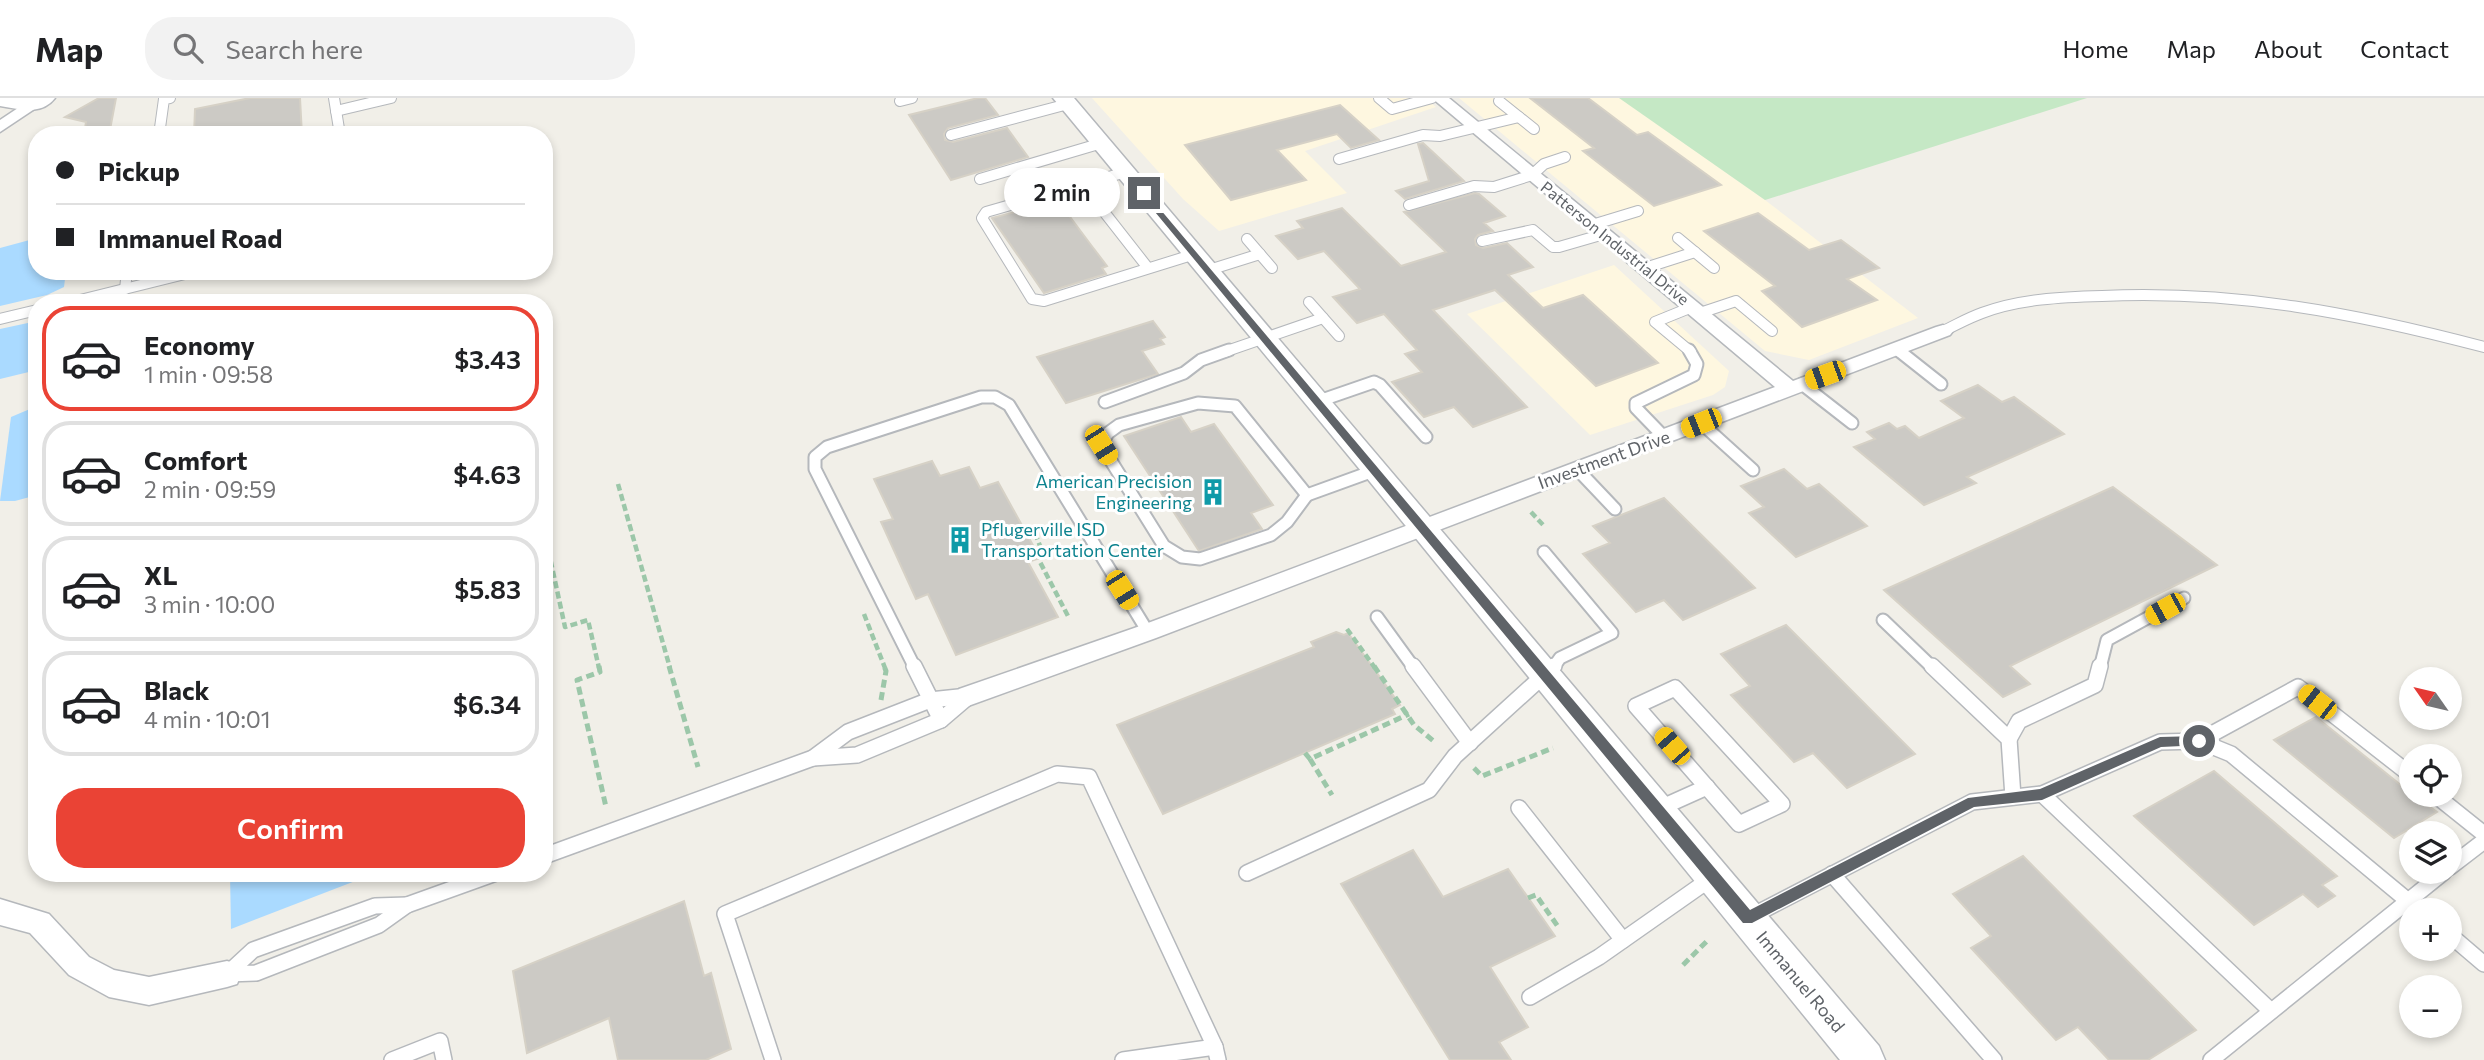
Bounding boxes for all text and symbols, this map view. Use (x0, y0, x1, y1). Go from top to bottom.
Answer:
search box (145, 17, 635, 80)
text: Map (35, 28, 103, 69)
icon: search (169, 29, 207, 67)
text: Search here (225, 33, 363, 64)
text: Home (2063, 34, 2129, 63)
text: Map (2167, 34, 2216, 63)
text: About (2254, 34, 2322, 63)
text: Contact (2360, 34, 2449, 63)
text: Pickup (98, 155, 180, 186)
callout: 2 min (1004, 168, 1120, 217)
route end (1128, 177, 1160, 209)
street label: Patterson Industrial Drive (1537, 177, 1693, 308)
text: 2 min (1034, 178, 1090, 206)
text: Immanuel Road (98, 222, 282, 253)
icon: car (60, 327, 123, 390)
text: Economy (144, 329, 255, 360)
text: $3.43 (454, 343, 521, 374)
car (1802, 358, 1849, 392)
text: 1 min · 09:58 (144, 360, 273, 388)
car (1678, 405, 1725, 441)
car (1081, 422, 1122, 468)
street label: Investment Drive (1535, 425, 1673, 493)
icon: car (60, 442, 123, 505)
text: Comfort (144, 444, 247, 475)
text: $4.63 (453, 458, 521, 489)
place label: American Precision Engineering (1035, 470, 1192, 513)
text: 2 min · 09:59 (144, 475, 276, 503)
building icon: American Precision Engineering (1198, 477, 1228, 507)
place label: Pflugerville ISD Transportation Center (981, 518, 1164, 561)
building icon: Pflugerville ISD Transportation Center (945, 525, 975, 555)
icon: car (60, 557, 123, 620)
text: XL (144, 559, 178, 590)
car (1102, 567, 1143, 613)
text: $5.83 (454, 573, 521, 604)
text: 3 min · 10:00 (144, 590, 275, 618)
car (2142, 590, 2189, 628)
north arrow (2399, 667, 2462, 730)
map controls (2399, 667, 2462, 1038)
icon: car (60, 672, 123, 735)
text: Black (144, 674, 210, 705)
car (2294, 681, 2341, 723)
text: $6.34 (453, 688, 521, 719)
text: 4 min · 10:01 (144, 705, 271, 733)
car (1651, 723, 1694, 769)
route start (2183, 725, 2215, 757)
button: locate (2399, 744, 2462, 807)
button: Confirm (56, 788, 525, 868)
button: layers (2399, 821, 2462, 884)
button: + (2399, 898, 2462, 961)
street label: Immanuel Road (1752, 926, 1850, 1037)
button: − (2399, 975, 2462, 1038)

